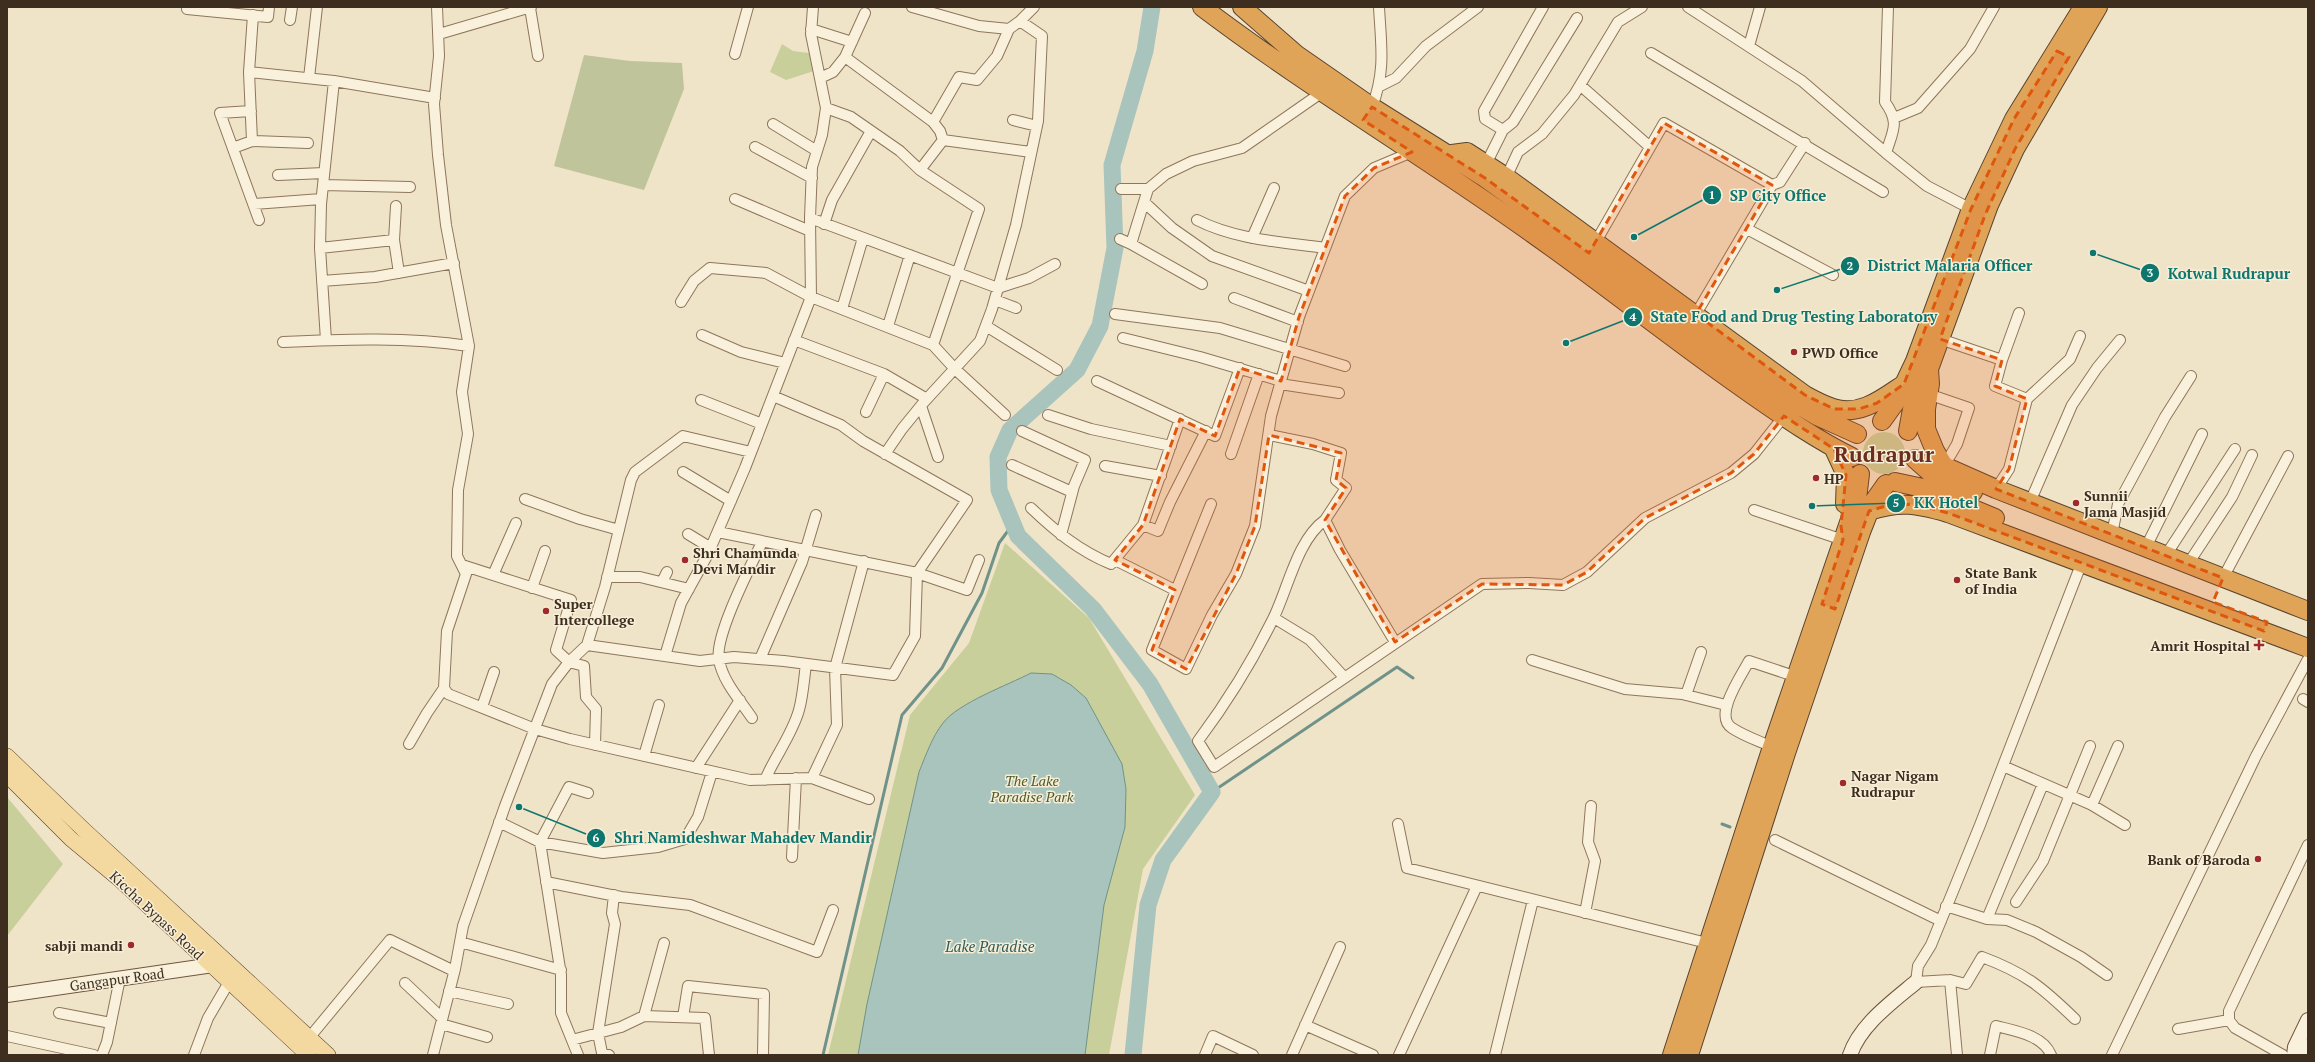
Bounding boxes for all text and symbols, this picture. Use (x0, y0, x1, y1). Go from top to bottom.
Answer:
callout: SP City Office (1702, 182, 1834, 209)
text: SP City Office (1730, 185, 1826, 205)
text: 1 (1709, 187, 1715, 202)
callout: District Malaria Officer (1840, 252, 2041, 279)
text: District Malaria Officer (1867, 255, 2033, 275)
text: 2 (1847, 258, 1854, 273)
callout: Kotwal Rudrapur (2140, 260, 2298, 287)
text: Kotwal Rudrapur (2168, 263, 2291, 283)
text: 3 (2147, 265, 2154, 280)
callout: State Food and Drug Testing Laboratory (1623, 303, 1946, 330)
text: State Food and Drug Testing Laboratory (1651, 306, 1939, 326)
text: 4 (1630, 309, 1637, 324)
place label: PWD Office (1802, 343, 1879, 362)
marker: PWD Office (1789, 347, 1799, 357)
district label: Rudrapur (1834, 439, 1935, 468)
place label: HP (1824, 469, 1844, 488)
marker: HP (1811, 473, 1821, 483)
place label: Sunnii Jama Masjid (2084, 486, 2167, 521)
callout: KK Hotel (1886, 490, 1986, 517)
text: KK Hotel (1914, 492, 1978, 512)
text: 5 (1893, 495, 1899, 510)
marker: Sunnii Jama Masjid (2071, 498, 2081, 508)
place label: Shri Chamunda Devi Mandir (693, 543, 797, 578)
marker: Shri Chamunda Devi Mandir (680, 555, 690, 565)
place label: State Bank of India (1965, 563, 2038, 598)
marker: State Bank of India (1952, 575, 1962, 585)
place label: Super Intercollege (554, 594, 635, 629)
marker: Super Intercollege (541, 606, 551, 616)
place label: Amrit Hospital (2150, 636, 2250, 655)
marker: Amrit Hospital (2253, 639, 2265, 651)
place label: Nagar Nigam Rudrapur (1851, 766, 1939, 801)
park label: The Lake Paradise Park (989, 771, 1074, 806)
marker: Nagar Nigam Rudrapur (1838, 778, 1848, 788)
callout: Shri Namideshwar Mahadev Mandir (586, 825, 880, 852)
text: Shri Namideshwar Mahadev Mandir (614, 827, 872, 847)
text: 6 (593, 830, 600, 845)
place label: Bank of Baroda (2147, 850, 2250, 869)
marker: Bank of Baroda (2253, 854, 2263, 864)
street label: Kiccha Bypass Road (106, 866, 208, 964)
place label: sabji mandi (45, 936, 123, 955)
water label: Lake Paradise (944, 936, 1035, 956)
marker: sabji mandi (126, 940, 136, 950)
street label: Gangapur Road (68, 963, 166, 995)

